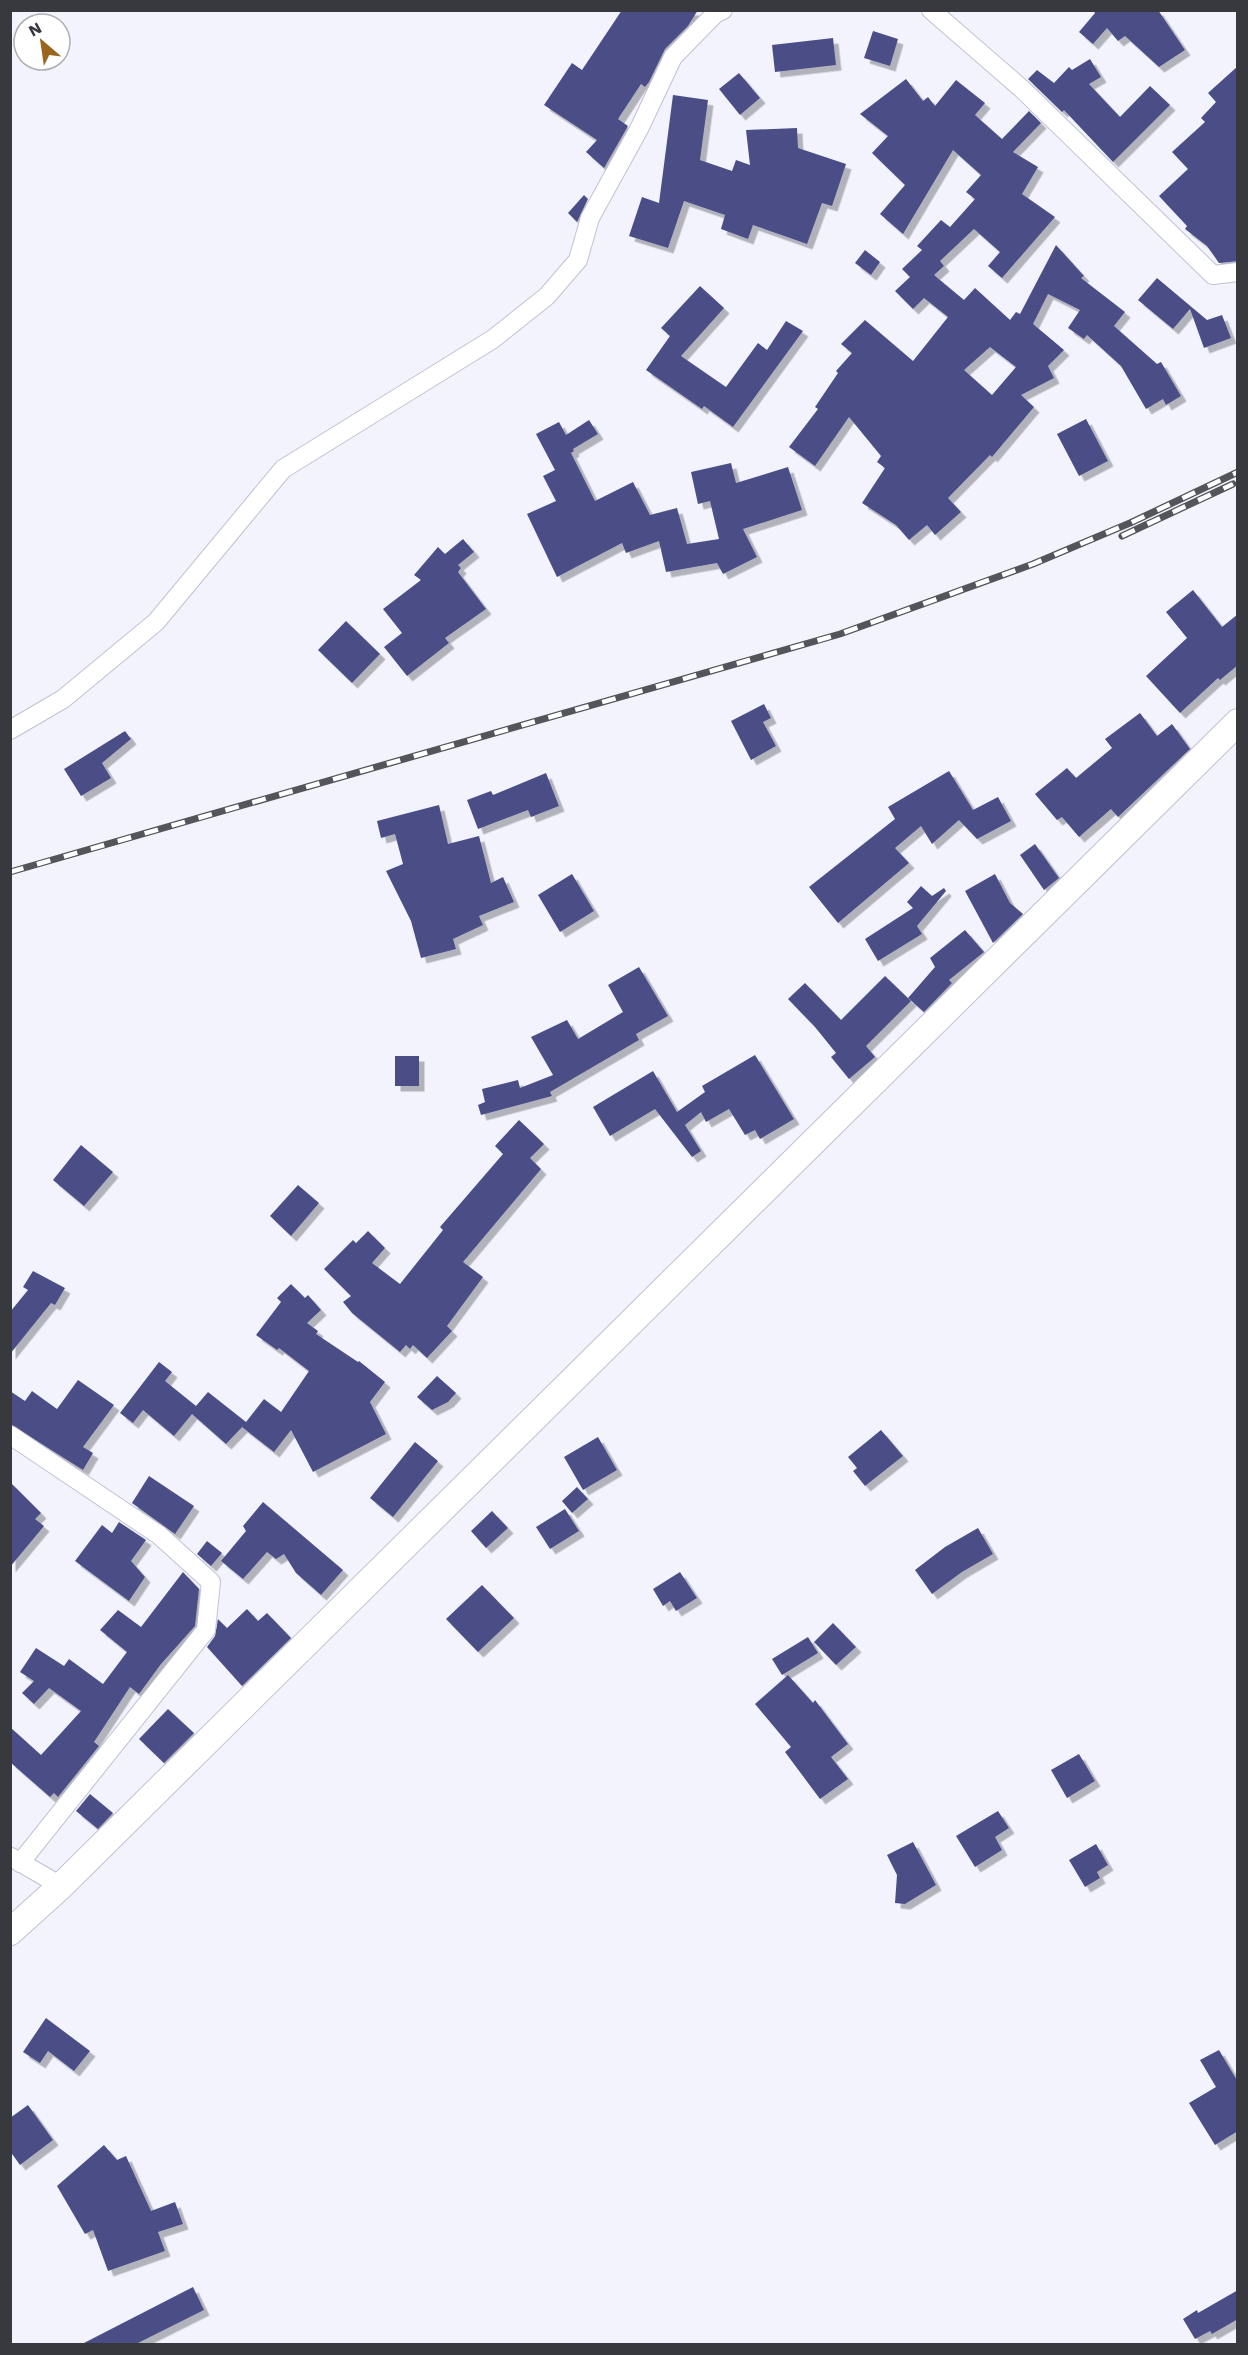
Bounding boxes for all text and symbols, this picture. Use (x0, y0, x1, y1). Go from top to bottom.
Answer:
north arrow (12, 12, 72, 72)
text: N (25, 18, 45, 41)

